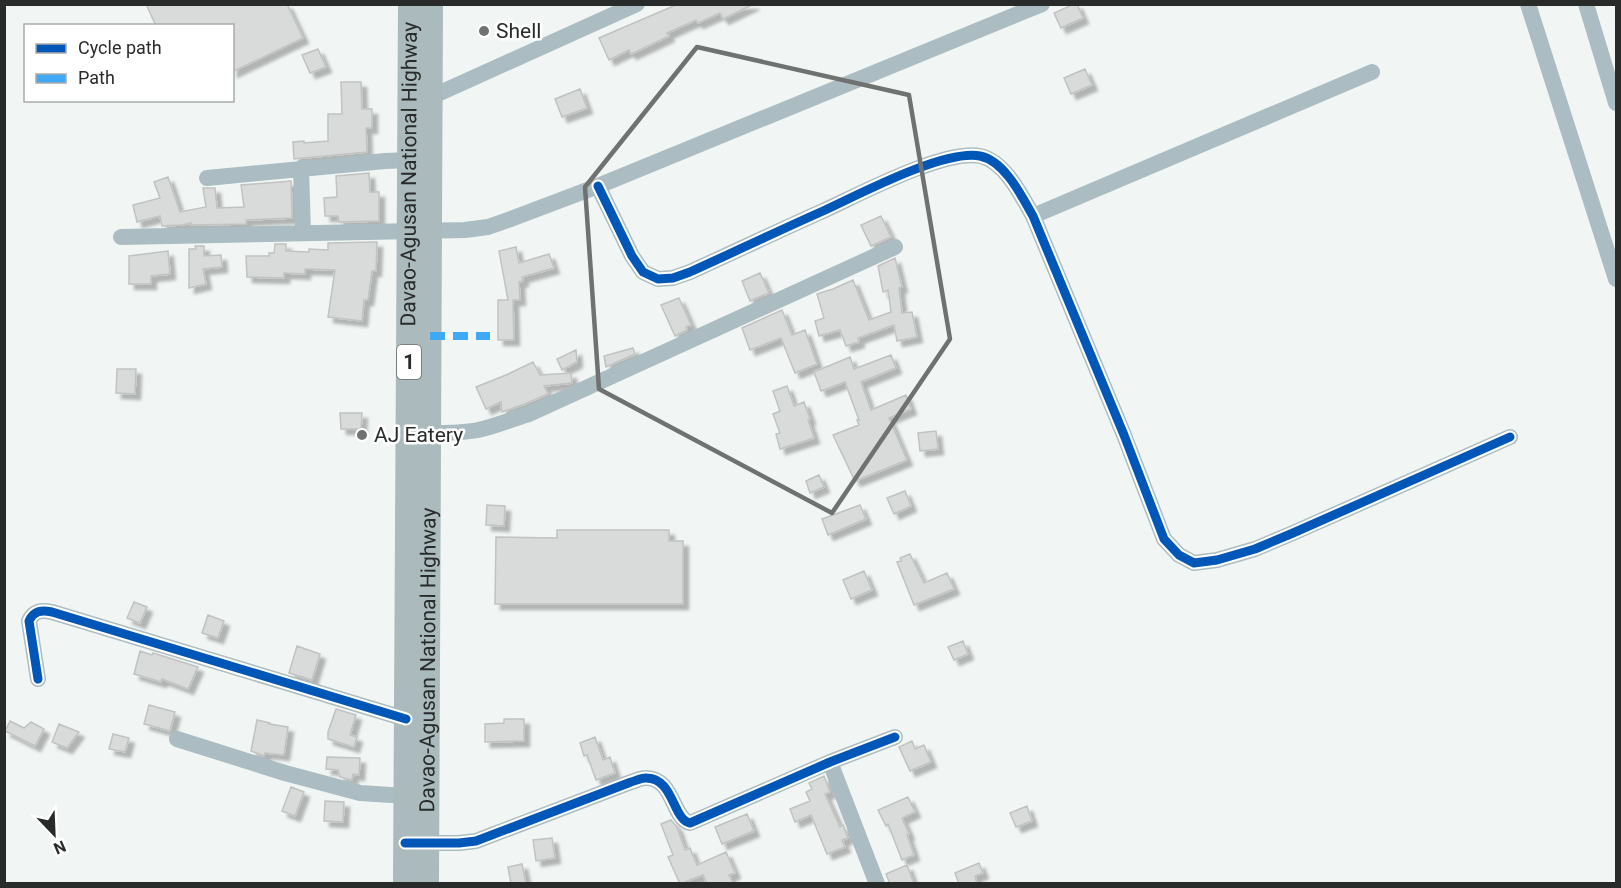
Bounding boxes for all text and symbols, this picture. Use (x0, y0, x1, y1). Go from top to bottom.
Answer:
place label: Shell (496, 19, 541, 43)
street label: Davao-Agusan National Highway (396, 22, 422, 326)
legend (24, 24, 234, 102)
marker: Shell (477, 24, 491, 38)
text: Cycle path (78, 37, 162, 58)
text: Path (78, 67, 115, 88)
road number: 1 (397, 345, 421, 379)
place label: AJ Eatery (374, 423, 463, 447)
marker: AJ Eatery (355, 428, 369, 442)
street label: Davao-Agusan National Highway (415, 508, 441, 812)
north arrow (24, 804, 84, 864)
text: N (51, 836, 69, 858)

